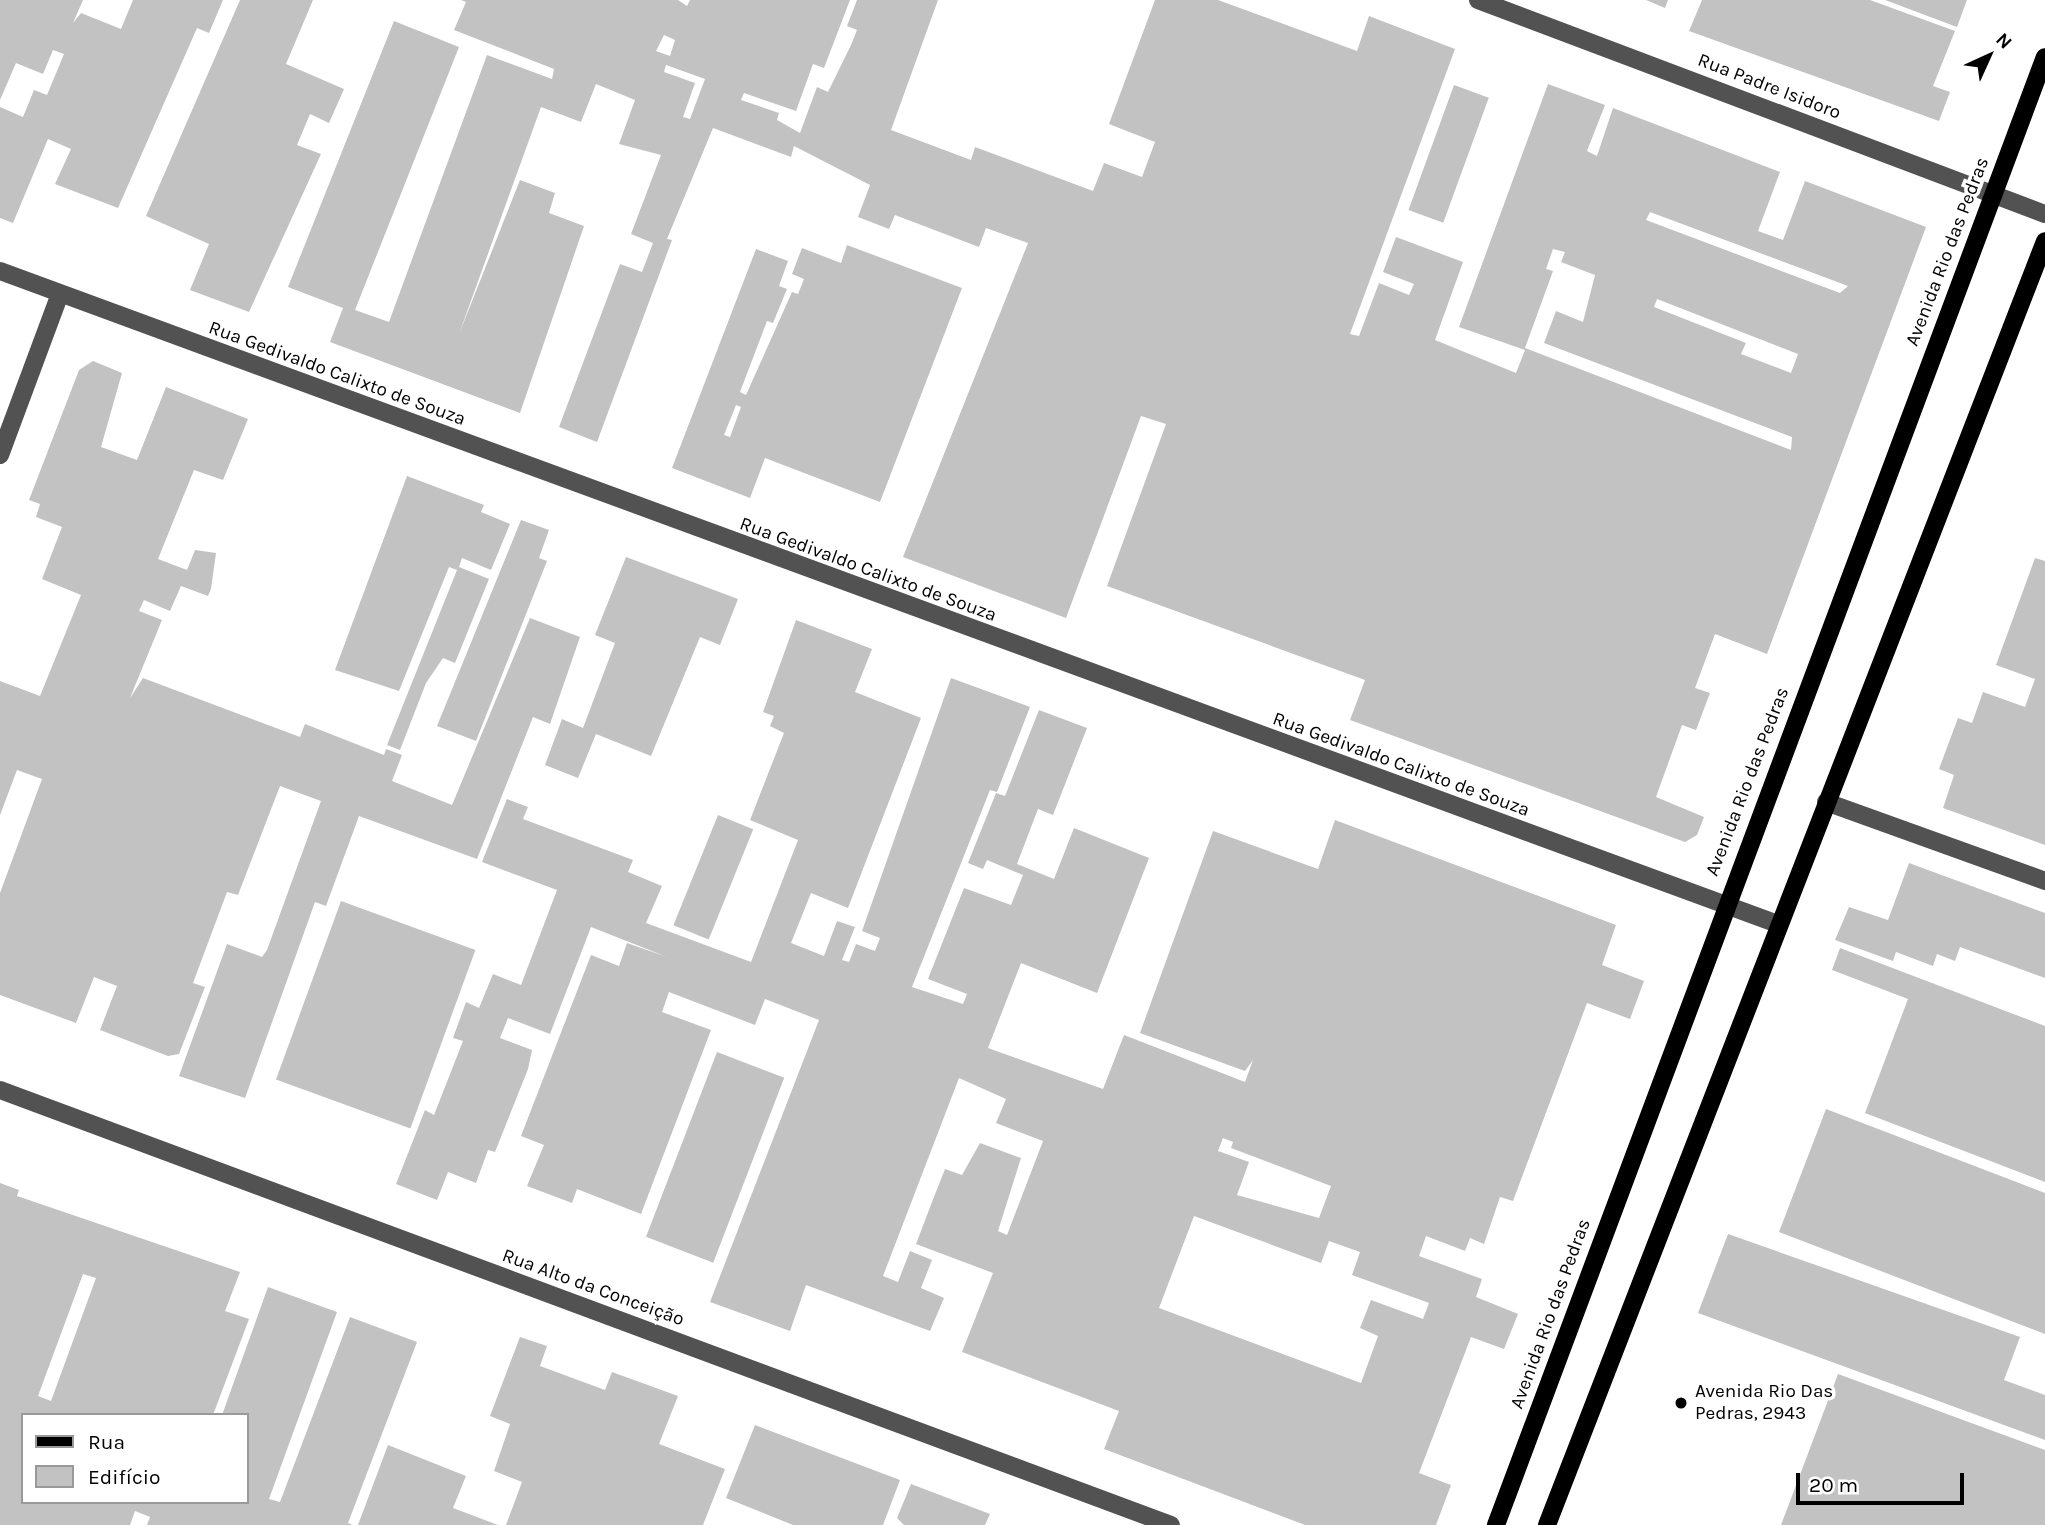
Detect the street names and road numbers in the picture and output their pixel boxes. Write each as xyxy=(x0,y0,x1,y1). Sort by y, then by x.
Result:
street label: Rua Padre Isidoro xyxy=(1694,49,1844,125)
street label: Avenida Rio das Pedras xyxy=(1901,154,1995,350)
street label: Rua Gedivaldo Calixto de Souza xyxy=(205,317,469,431)
street label: Rua Gedivaldo Calixto de Souza xyxy=(736,513,1000,627)
street label: Avenida Rio das Pedras xyxy=(1701,684,1795,880)
street label: Rua Gedivaldo Calixto de Souza xyxy=(1269,708,1533,822)
street label: Avenida Rio das Pedras xyxy=(1506,1216,1596,1412)
street label: Rua Alto da Conceição xyxy=(499,1244,687,1332)

